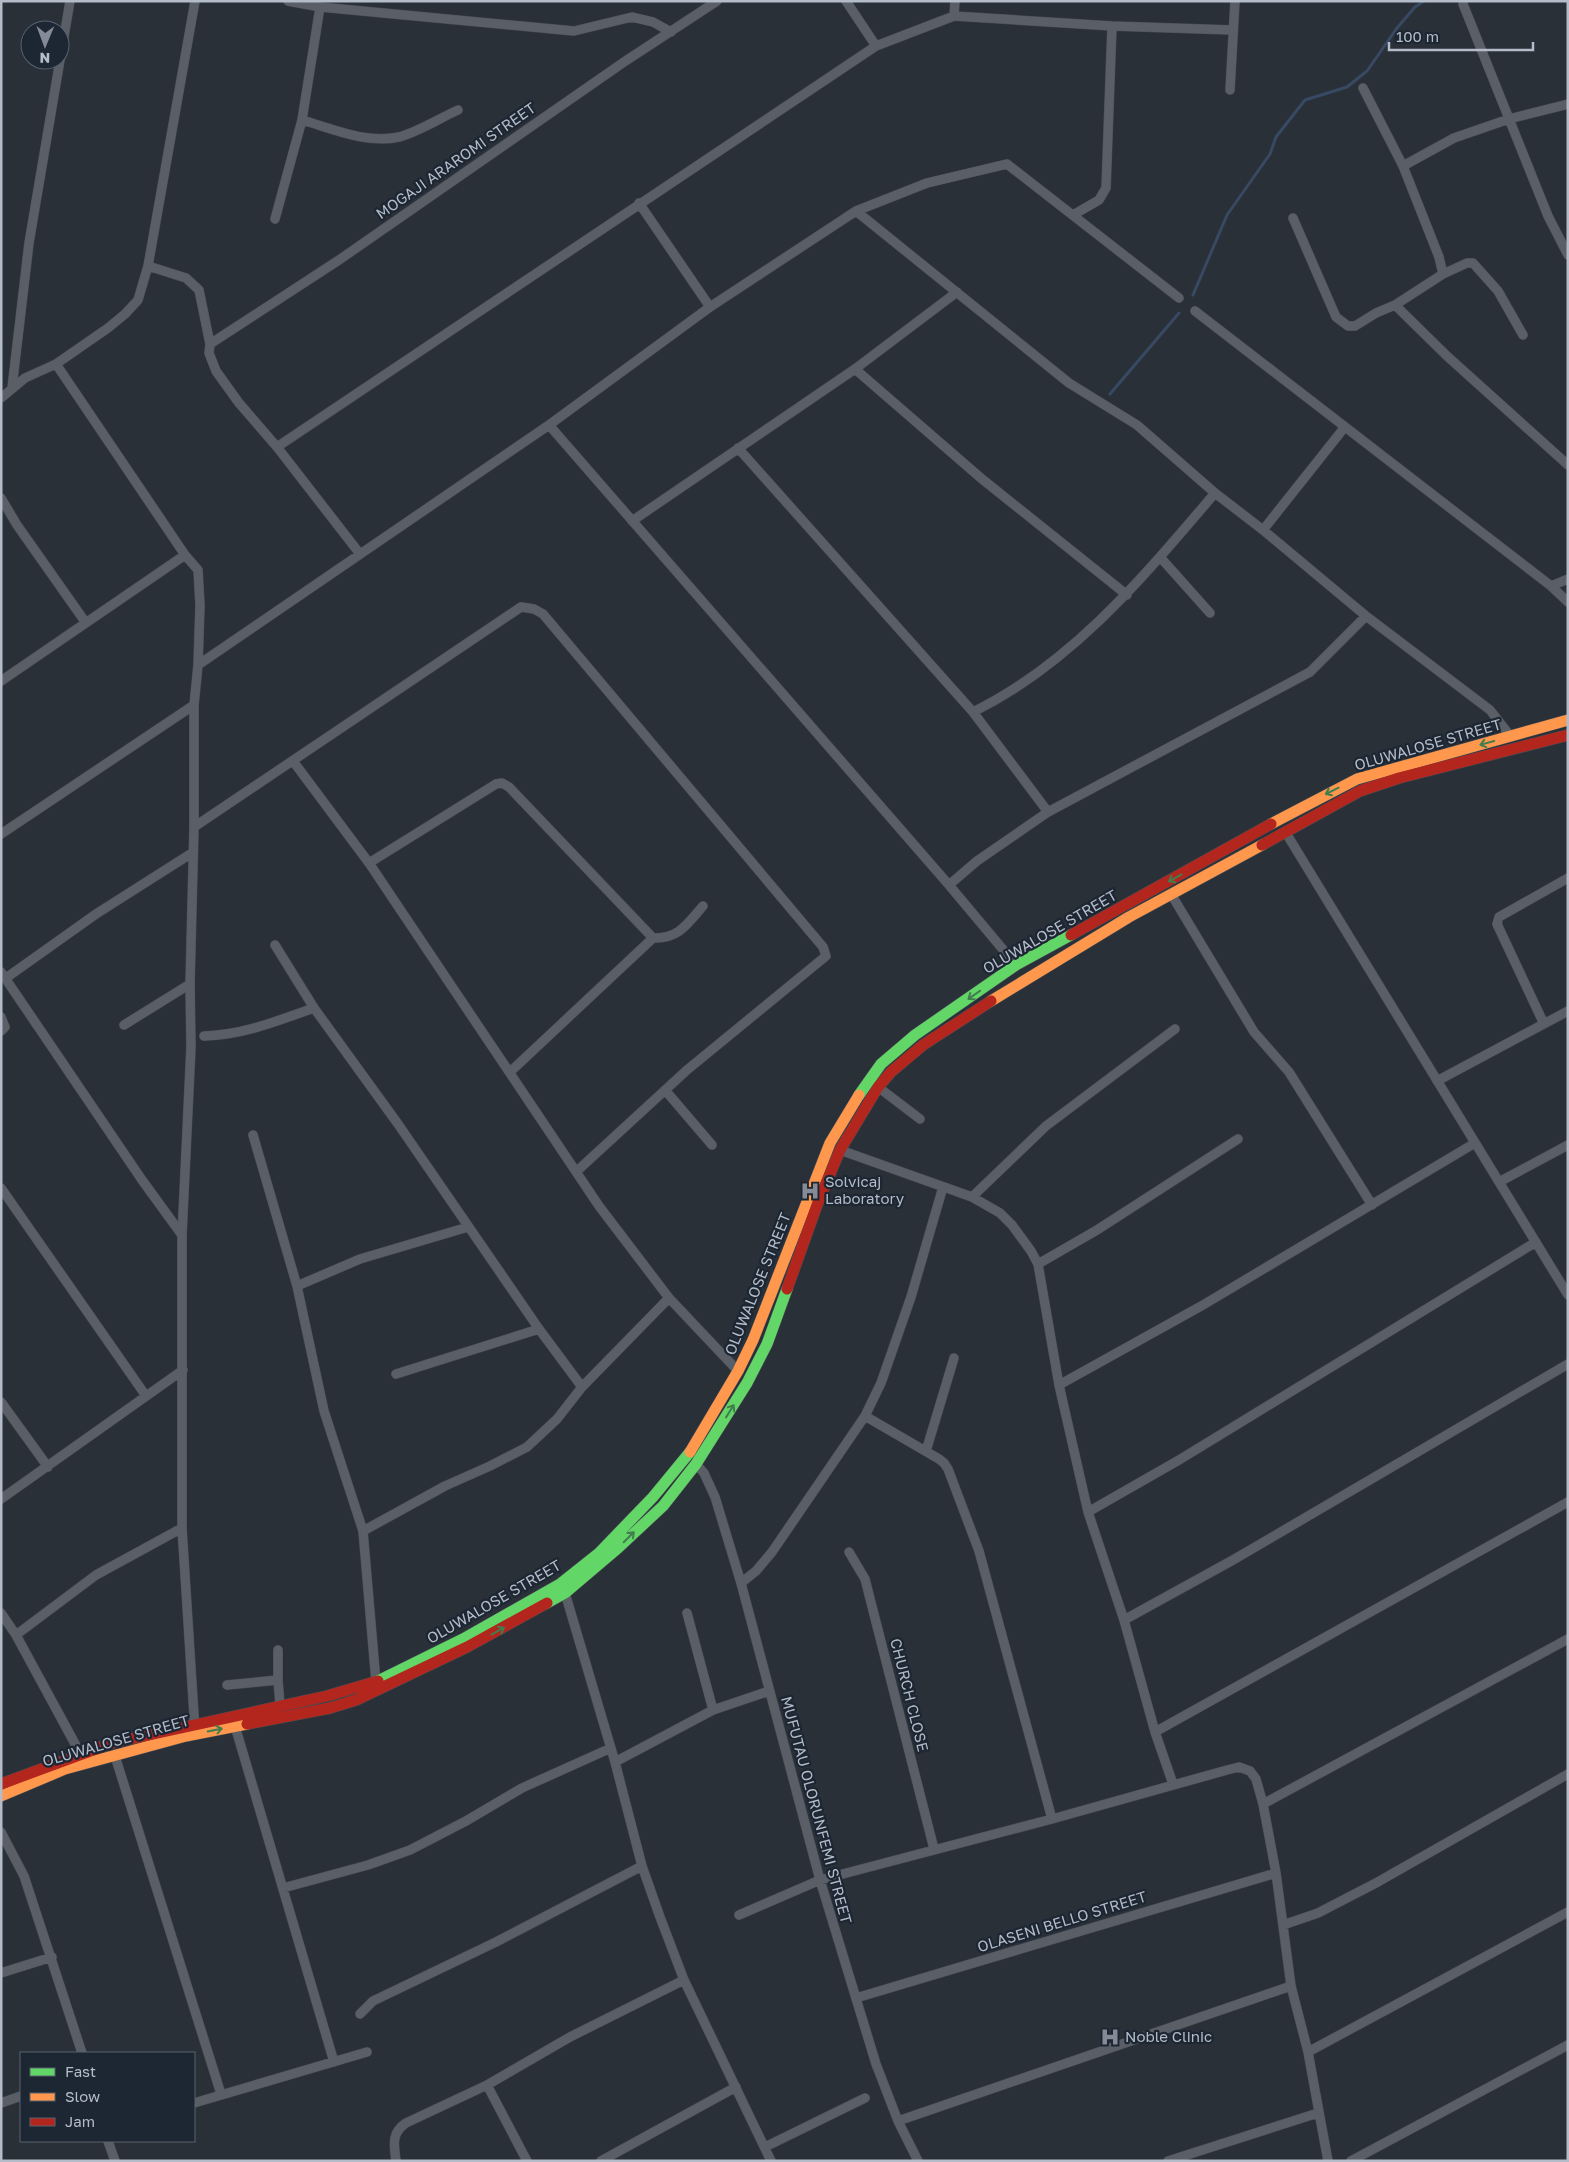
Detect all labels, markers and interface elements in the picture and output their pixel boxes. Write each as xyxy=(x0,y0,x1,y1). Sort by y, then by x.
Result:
north arrow xyxy=(20,20,70,70)
scale bar xyxy=(1389,20,1533,52)
text: 100 m xyxy=(1396,27,1439,45)
text: N xyxy=(39,50,50,67)
street label: MOGAJI ARAROMI STREET xyxy=(372,98,539,222)
street label: OLUWALOSE STREET xyxy=(1352,714,1503,774)
one-way arrow xyxy=(1480,739,1496,748)
one-way arrow xyxy=(1325,787,1340,796)
one-way arrow xyxy=(1167,873,1182,883)
street label: OLUWALOSE STREET xyxy=(979,885,1120,977)
one-way arrow xyxy=(967,990,981,1000)
place label: Solvicaj Laboratory xyxy=(825,1172,905,1207)
hospital icon: Solvicaj Laboratory xyxy=(799,1180,821,1202)
street label: OLUWALOSE STREET xyxy=(720,1210,794,1357)
one-way arrow xyxy=(725,1404,735,1418)
one-way arrow xyxy=(623,1531,636,1543)
street label: OLUWALOSE STREET xyxy=(423,1555,564,1647)
one-way arrow xyxy=(490,1625,504,1635)
street label: CHURCH CLOSE xyxy=(887,1636,933,1753)
street label: MUFUTAU OLORUNFEMI STREET xyxy=(778,1694,856,1925)
street label: OLUWALOSE STREET xyxy=(40,1710,191,1770)
one-way arrow xyxy=(206,1725,222,1734)
street label: OLASENI BELLO STREET xyxy=(975,1887,1148,1955)
hospital icon: Noble Clinic xyxy=(1099,2026,1121,2048)
place label: Noble Clinic xyxy=(1125,2027,1212,2045)
legend xyxy=(20,2052,195,2142)
text: Fast xyxy=(65,2062,96,2080)
text: Slow xyxy=(65,2087,100,2105)
text: Jam xyxy=(65,2112,95,2130)

